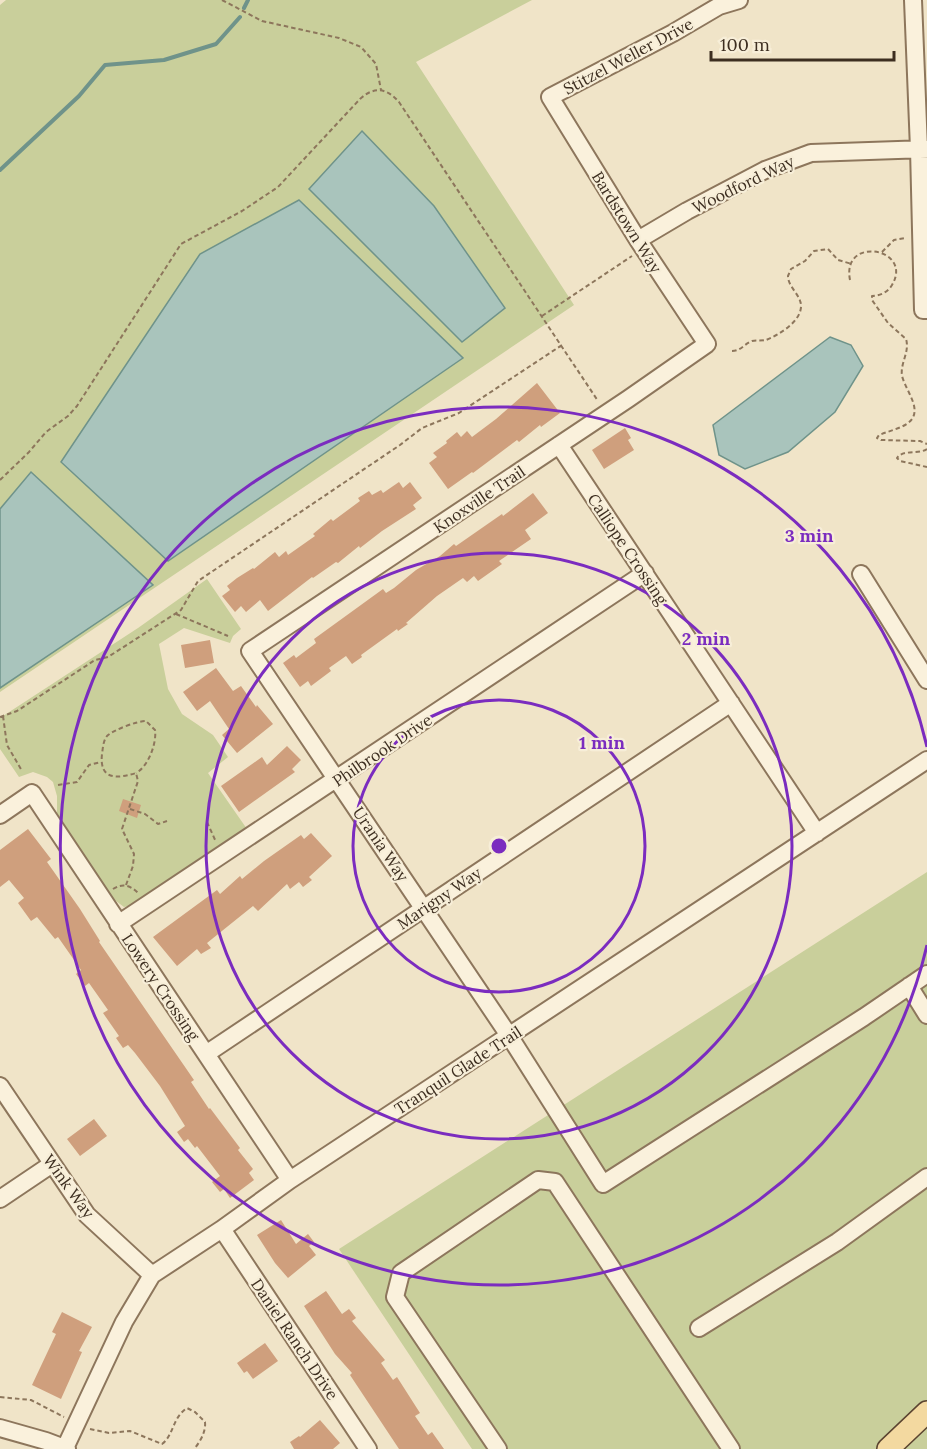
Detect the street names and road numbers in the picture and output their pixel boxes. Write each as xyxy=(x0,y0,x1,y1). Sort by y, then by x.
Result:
street label: Stitzel Weller Drive xyxy=(560,13,697,99)
street label: Woodford Way xyxy=(689,151,798,217)
street label: Bardstown Way xyxy=(588,168,666,277)
street label: Knoxville Trail xyxy=(429,461,529,537)
street label: Calliope Crossing xyxy=(583,490,673,609)
street label: Philbrook Drive xyxy=(328,709,436,791)
street label: Urania Way xyxy=(349,803,414,886)
street label: Marigny Way xyxy=(393,862,485,933)
street label: Lowery Crossing xyxy=(118,930,205,1045)
street label: Tranquil Glade Trail xyxy=(391,1021,525,1119)
street label: Wink Way xyxy=(39,1150,99,1222)
street label: Daniel Ranch Drive xyxy=(247,1275,343,1404)

